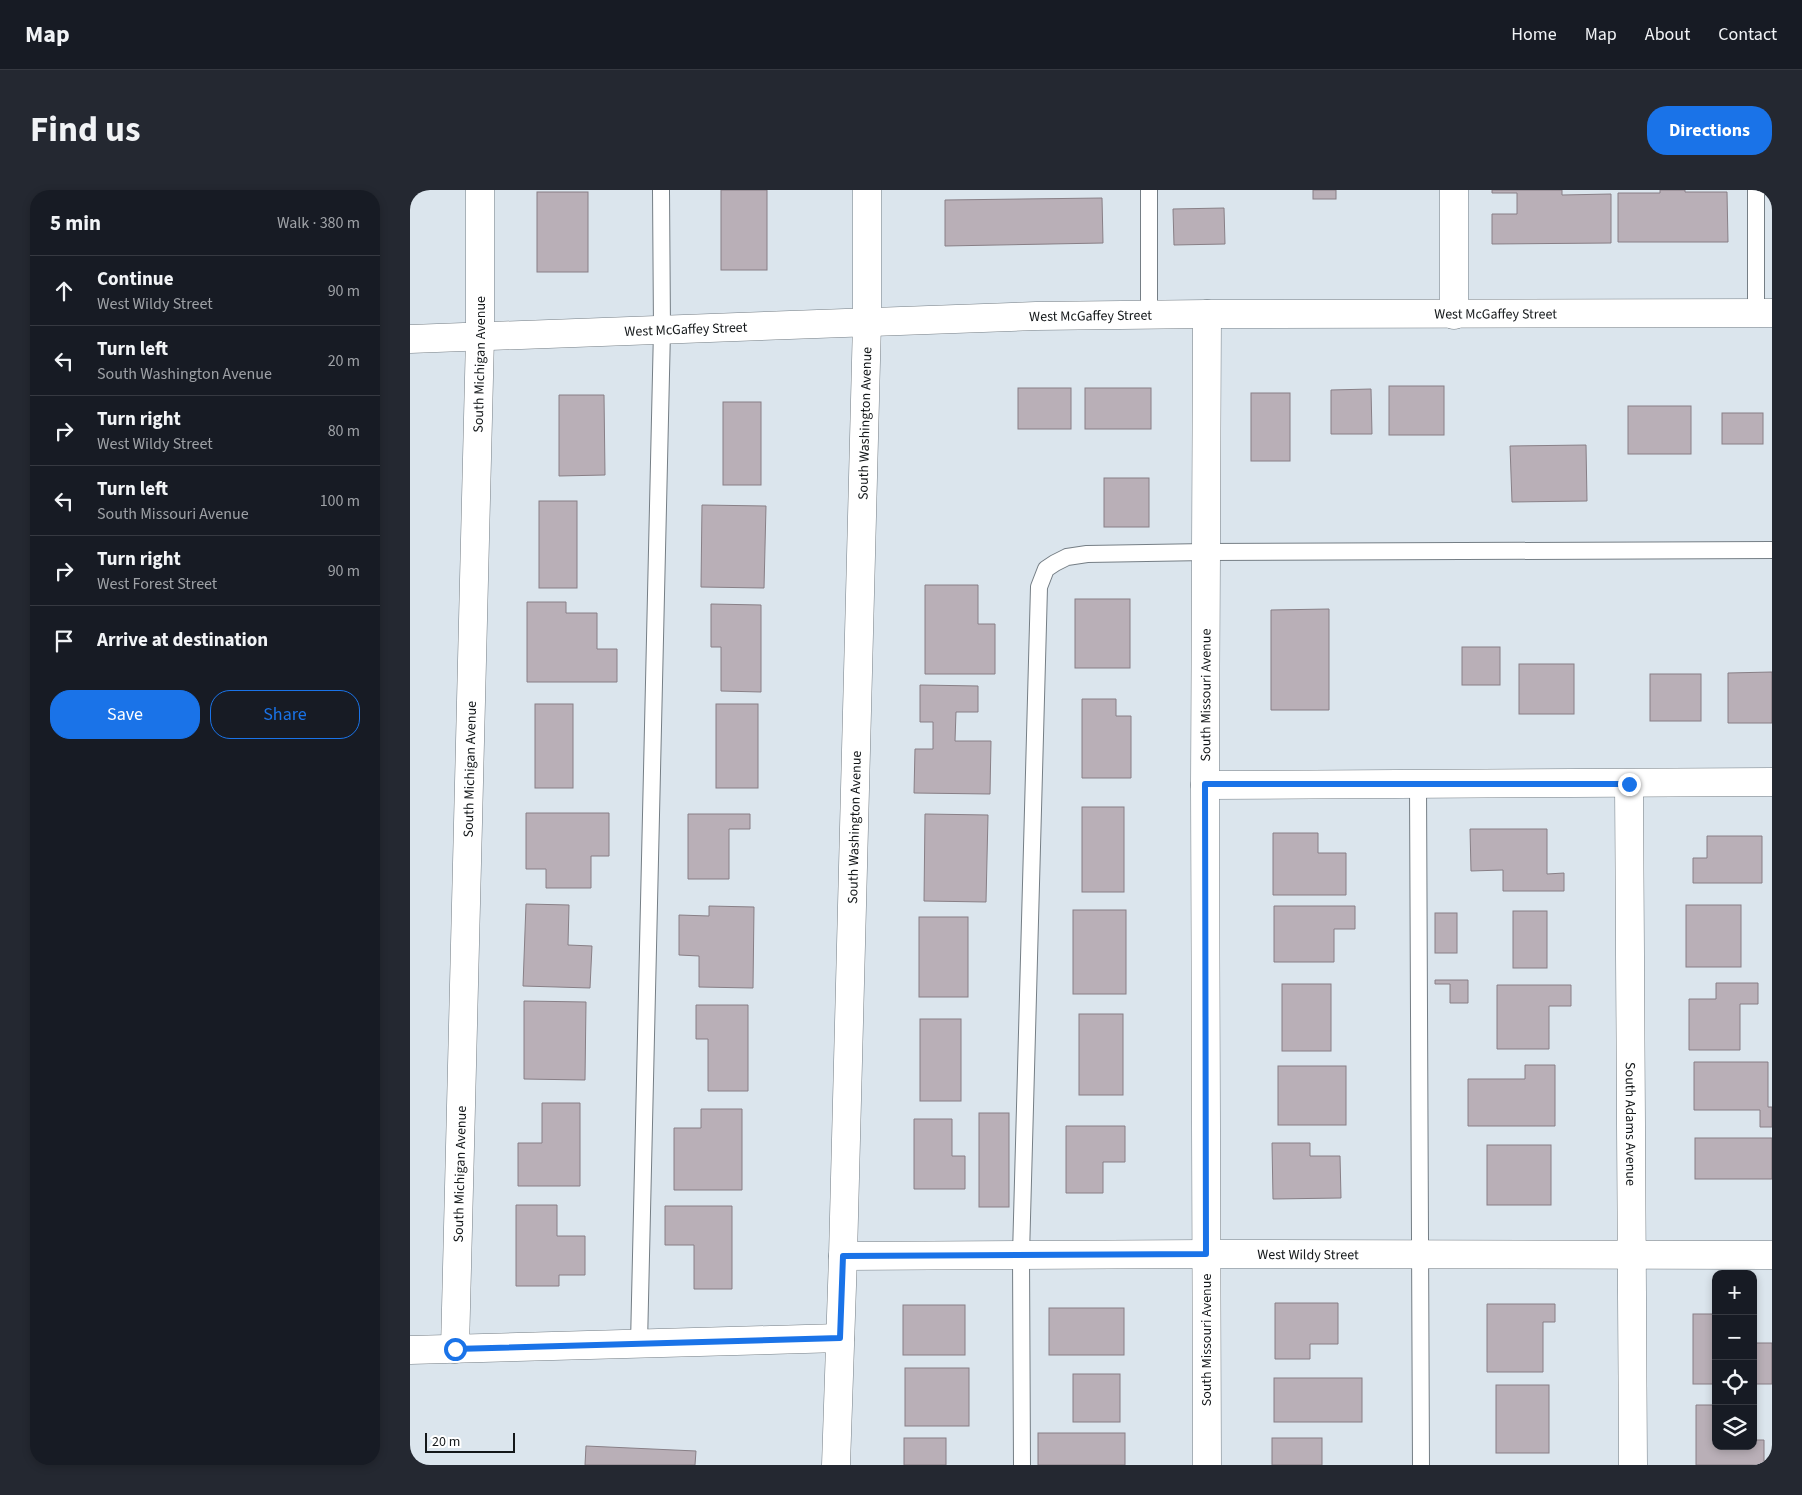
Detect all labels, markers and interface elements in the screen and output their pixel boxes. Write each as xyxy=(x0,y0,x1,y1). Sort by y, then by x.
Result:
text: Map xyxy=(25,17,70,52)
text: Home xyxy=(1511,22,1557,47)
text: Map xyxy=(1585,22,1617,47)
text: About xyxy=(1645,22,1690,47)
text: Contact xyxy=(1718,22,1777,47)
text: Find us xyxy=(30,105,140,155)
button: Directions xyxy=(1647,106,1772,155)
text: 5 min xyxy=(50,208,101,238)
text: Walk · 380 m xyxy=(277,212,360,234)
text: Continue xyxy=(97,266,174,293)
icon: ahead xyxy=(50,277,78,305)
text: 90 m xyxy=(328,280,360,302)
text: West Wildy Street xyxy=(97,293,213,315)
street label: South Michigan Avenue xyxy=(469,296,491,433)
street label: West McGaffey Street xyxy=(1434,304,1557,325)
street label: West McGaffey Street xyxy=(1029,306,1152,327)
street label: West McGaffey Street xyxy=(624,318,748,342)
text: Turn left xyxy=(97,336,168,363)
icon: left xyxy=(50,347,78,375)
street label: South Washington Avenue xyxy=(853,347,877,500)
text: 20 m xyxy=(328,350,360,372)
text: South Washington Avenue xyxy=(97,363,272,385)
text: Turn right xyxy=(97,406,181,433)
icon: right xyxy=(50,417,78,445)
text: 80 m xyxy=(328,420,360,442)
text: West Wildy Street xyxy=(97,433,213,455)
text: Turn left xyxy=(97,476,168,503)
icon: left xyxy=(50,487,78,515)
text: 100 m xyxy=(320,490,360,512)
text: South Missouri Avenue xyxy=(97,503,249,525)
text: Turn right xyxy=(97,546,181,573)
icon: right xyxy=(50,557,78,585)
text: 90 m xyxy=(328,560,360,582)
text: West Forest Street xyxy=(97,573,217,595)
icon: arrive xyxy=(50,627,78,655)
text: Arrive at destination xyxy=(97,627,268,654)
street label: South Missouri Avenue xyxy=(1196,629,1217,761)
button: Save xyxy=(50,690,200,739)
button: Share xyxy=(210,690,360,739)
street label: South Michigan Avenue xyxy=(459,701,482,838)
street label: South Washington Avenue xyxy=(843,750,867,904)
route end xyxy=(1618,773,1641,796)
street label: South Adams Avenue xyxy=(1620,1062,1640,1186)
street label: South Michigan Avenue xyxy=(449,1106,472,1243)
street label: West Wildy Street xyxy=(1257,1245,1359,1265)
map controls xyxy=(1712,1270,1757,1450)
button: + xyxy=(1712,1270,1757,1315)
street label: South Missouri Avenue xyxy=(1197,1274,1217,1406)
button: − xyxy=(1712,1315,1757,1360)
route start xyxy=(444,1338,467,1361)
button: locate xyxy=(1712,1360,1757,1405)
button: layers xyxy=(1712,1405,1757,1450)
scale bar xyxy=(425,1430,515,1453)
text: 20 m xyxy=(432,1432,460,1452)

